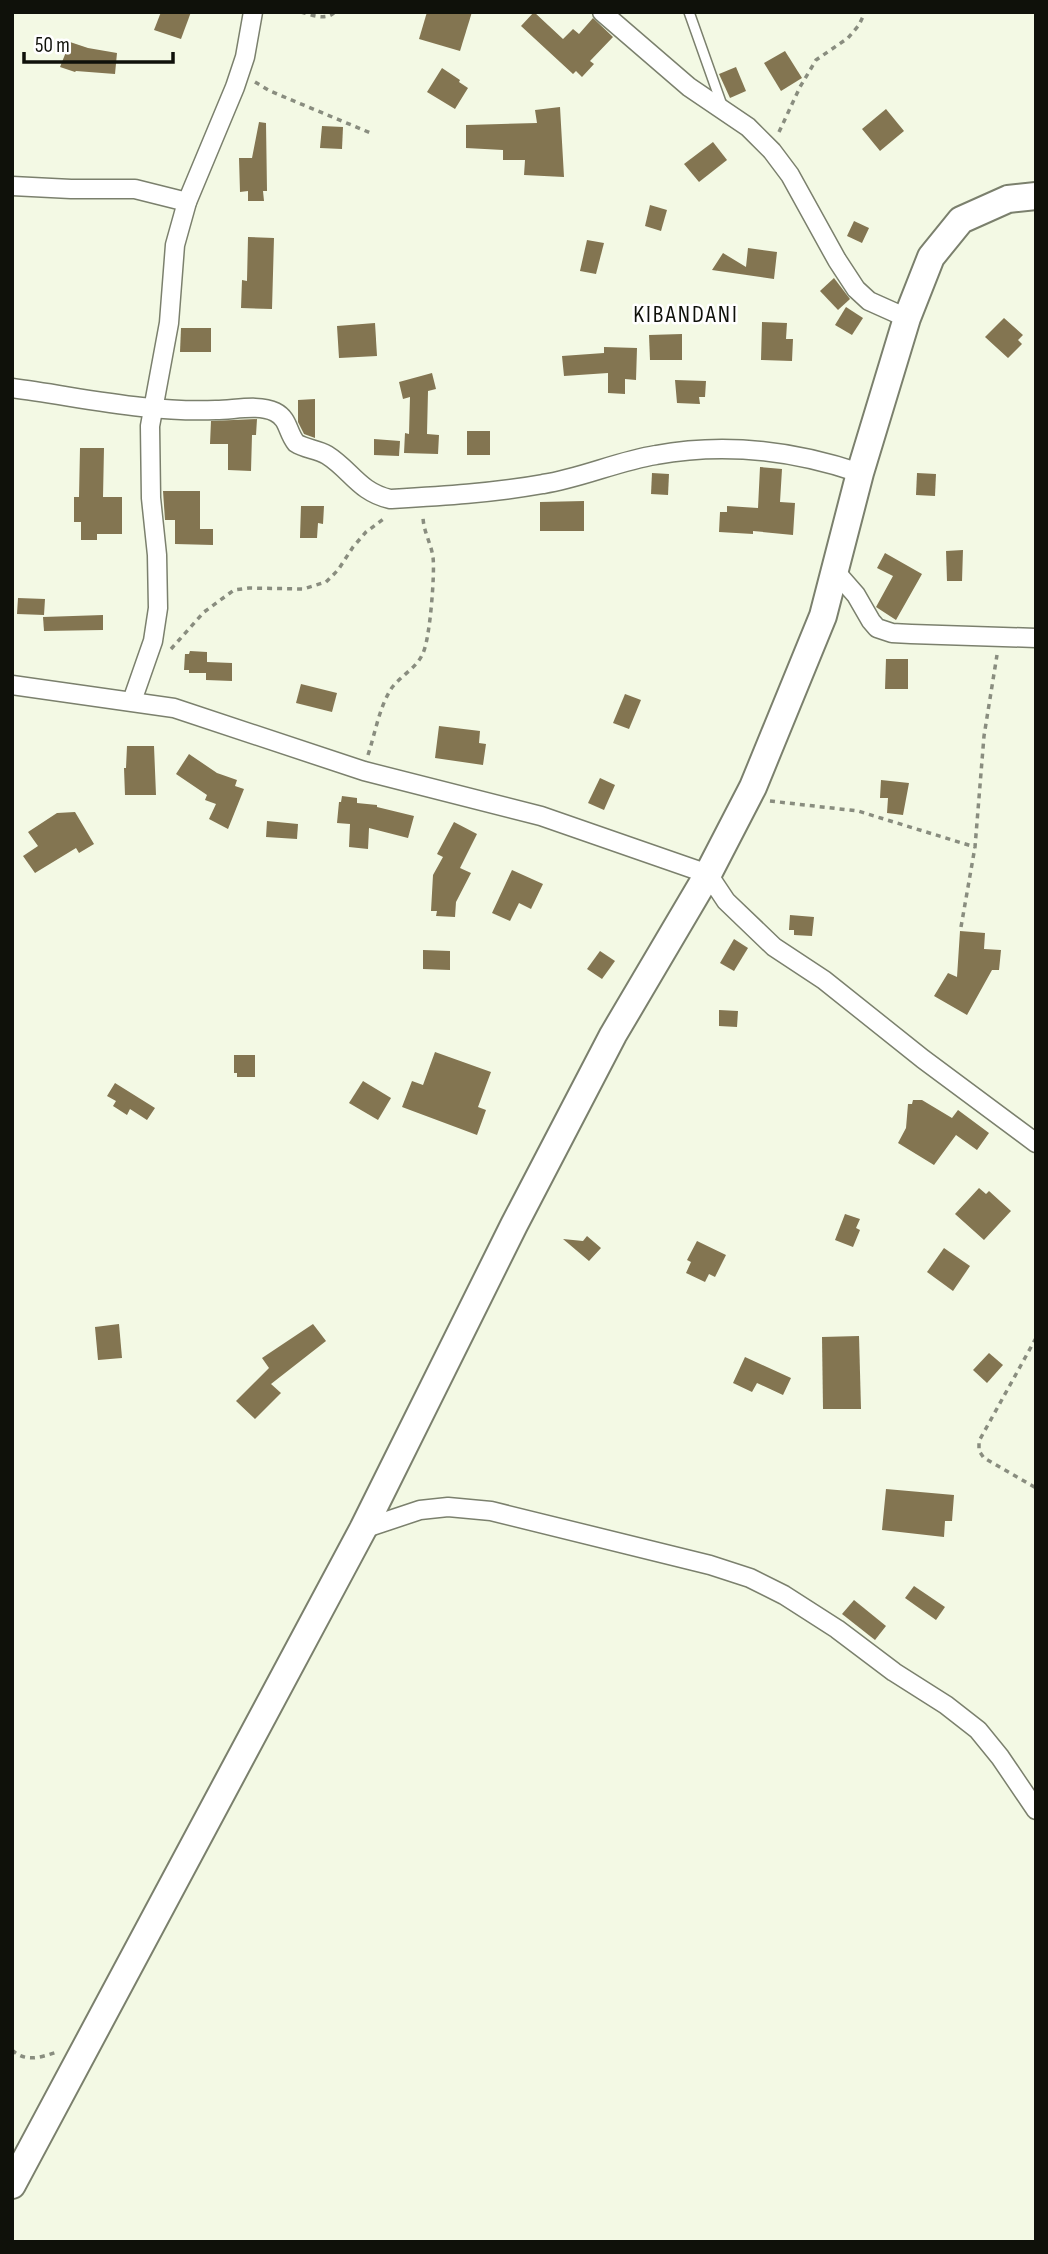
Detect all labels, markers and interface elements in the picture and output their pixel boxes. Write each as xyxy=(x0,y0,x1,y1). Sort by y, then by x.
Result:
scale bar xyxy=(24,21,173,65)
text: 50 m xyxy=(35,33,70,58)
district label: KIBANDANI xyxy=(633,300,739,329)

